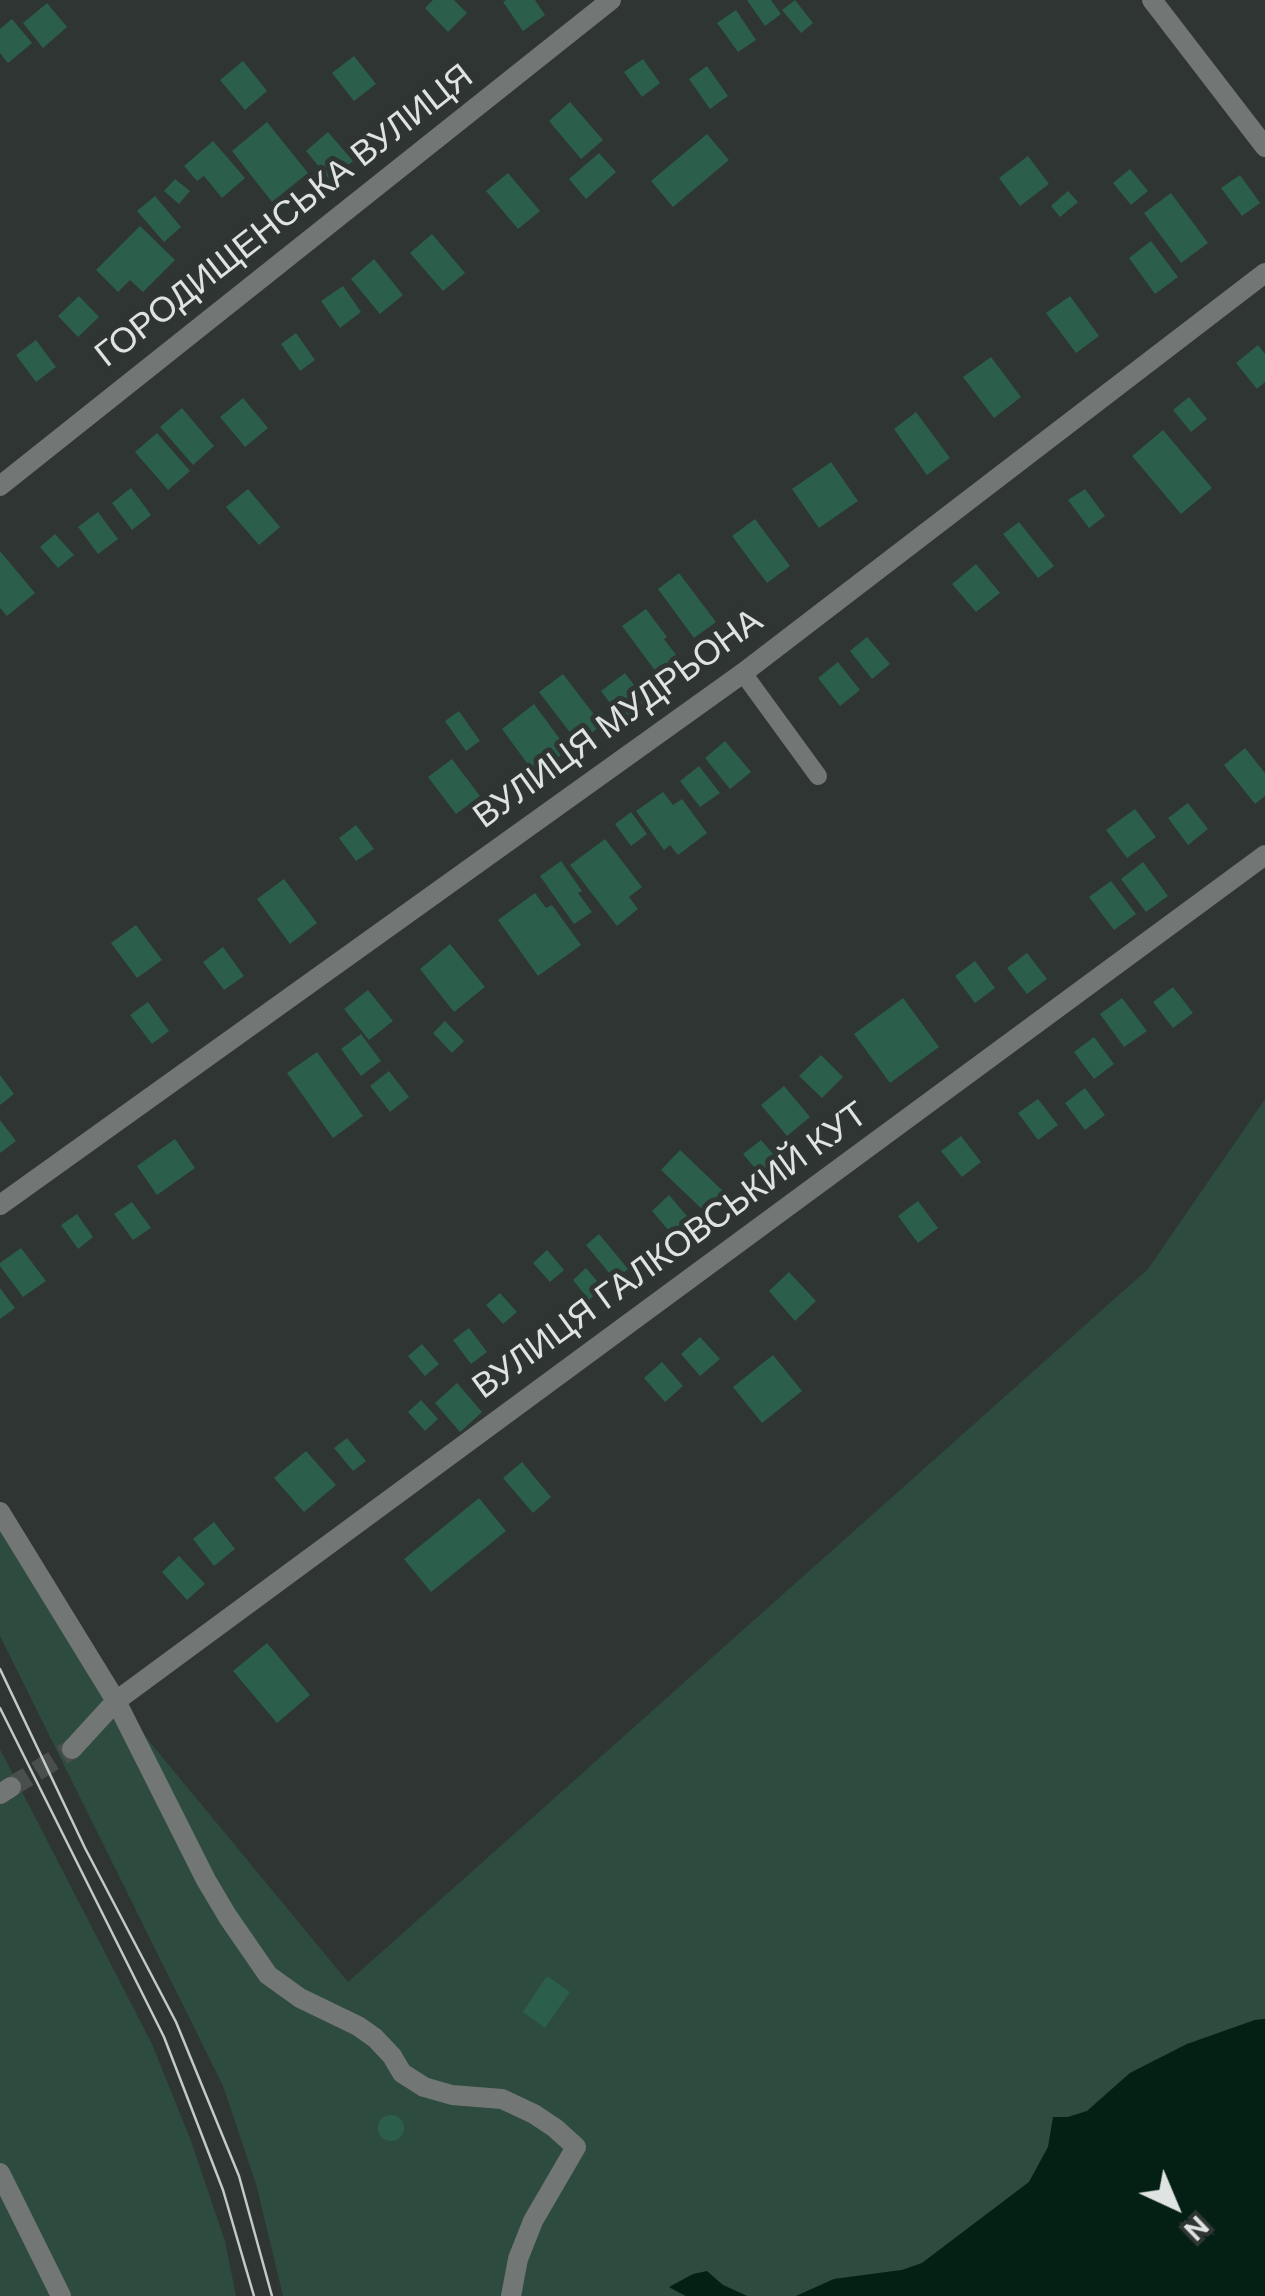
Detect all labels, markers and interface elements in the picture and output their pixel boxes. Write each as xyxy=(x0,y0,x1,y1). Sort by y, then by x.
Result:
street label: ГОРОДИЩЕНСЬКА ВУЛИЦЯ xyxy=(88,57,482,377)
street label: ВУЛИЦЯ МУДРЬОНА xyxy=(466,601,772,839)
street label: ВУЛИЦЯ ГАЛКОВСЬКИЙ КУТ xyxy=(465,1095,877,1409)
north arrow xyxy=(1125,2156,1225,2256)
text: N xyxy=(1176,2208,1216,2248)

